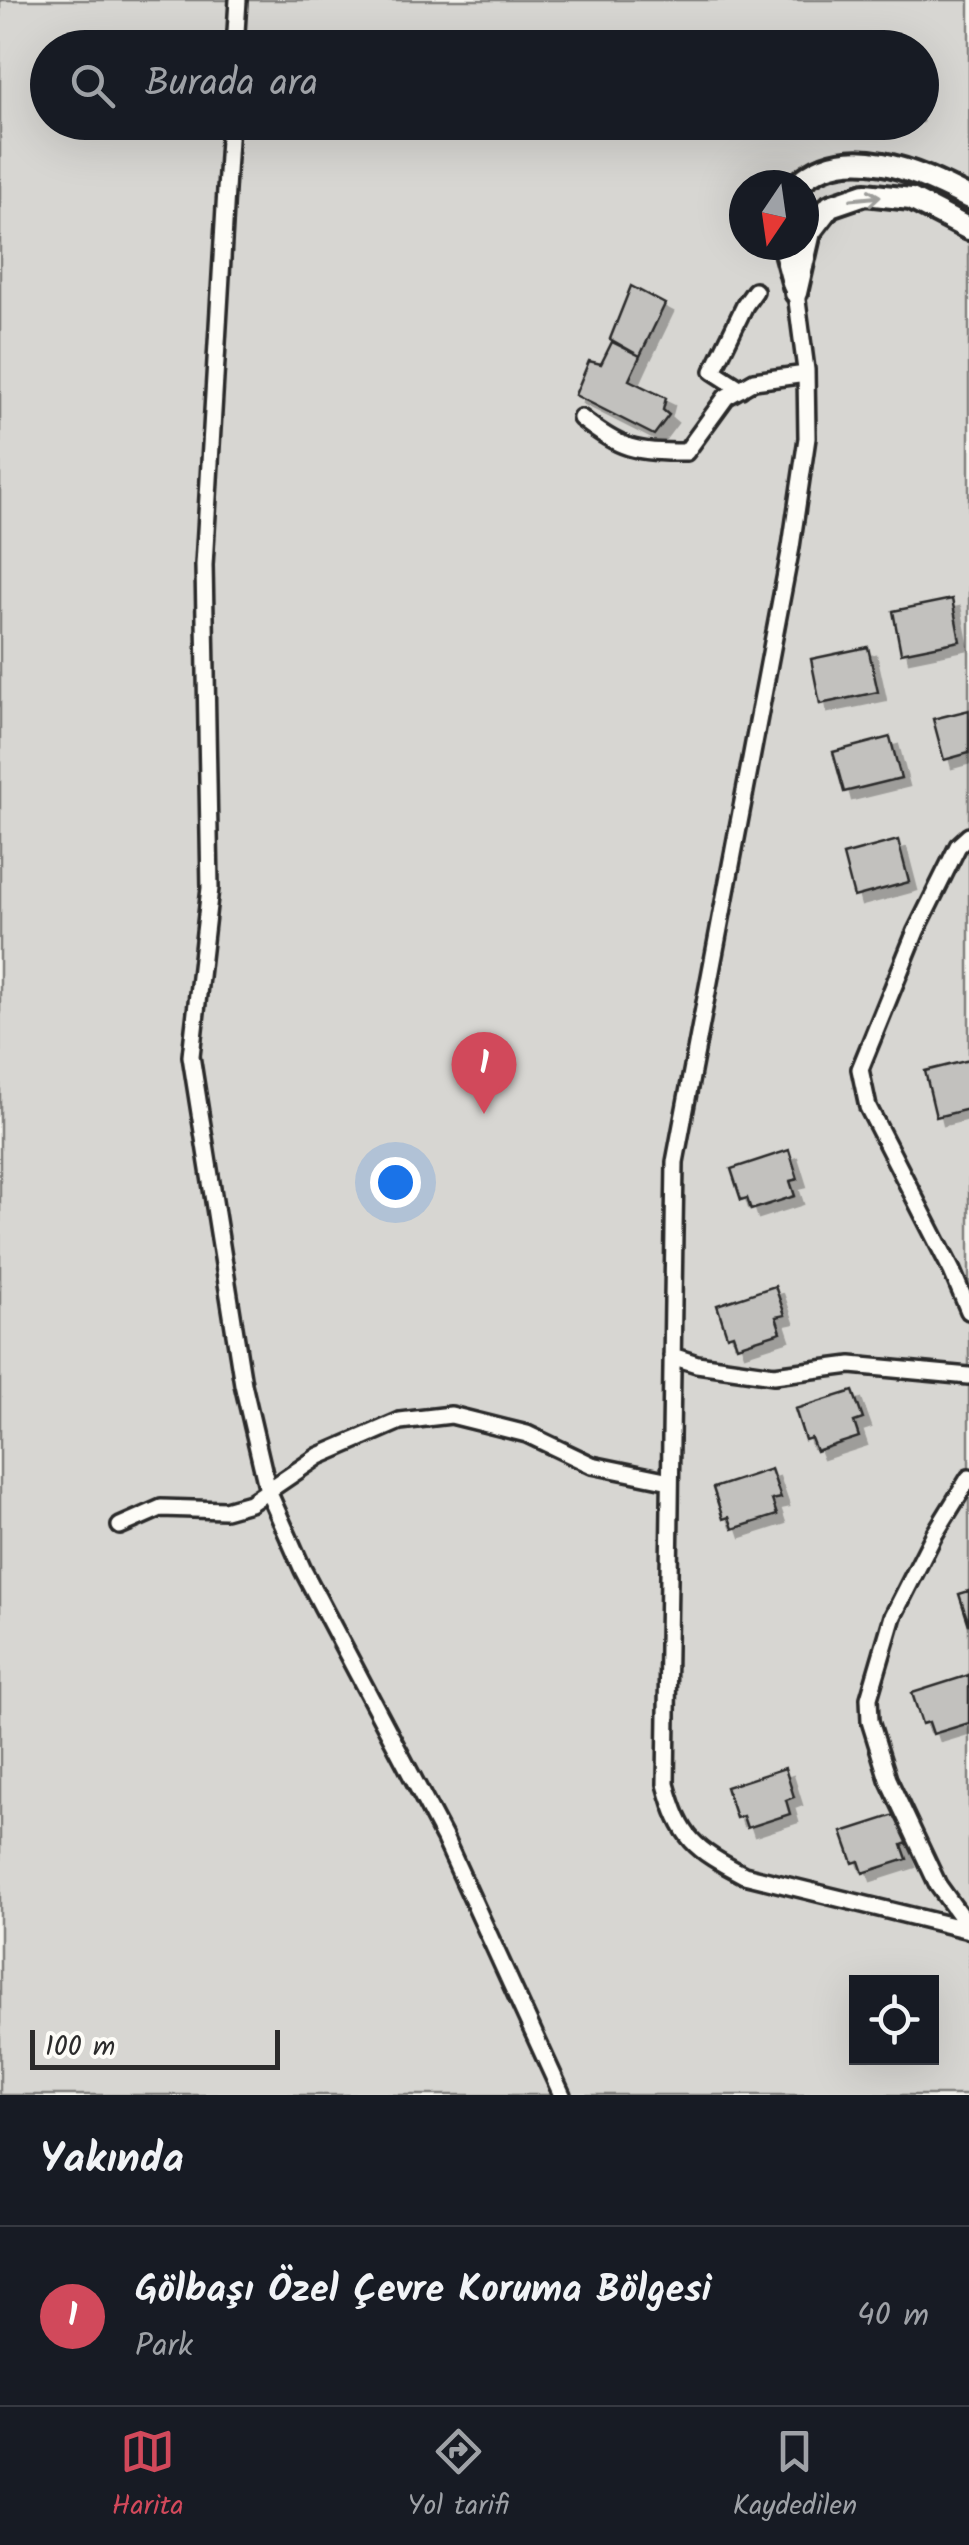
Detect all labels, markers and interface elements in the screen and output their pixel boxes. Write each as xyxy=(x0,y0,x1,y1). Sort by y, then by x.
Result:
search box xyxy=(30,30,939,140)
text: Burada ara xyxy=(145,55,318,115)
icon: search xyxy=(65,58,120,113)
north arrow xyxy=(729,170,819,260)
one-way arrow xyxy=(849,188,882,207)
pin: 1 xyxy=(452,1032,516,1114)
your location xyxy=(370,1157,421,1208)
map controls xyxy=(849,1975,939,2065)
button: locate xyxy=(849,1975,939,2065)
scale bar xyxy=(30,2025,280,2070)
text: 100 m xyxy=(45,2025,115,2070)
text: Yakında xyxy=(40,2127,184,2194)
text: Gölbaşı Özel Çevre Koruma Bölgesi xyxy=(135,2261,712,2321)
text: 1 xyxy=(68,2291,77,2342)
text: 40 m xyxy=(857,2291,929,2342)
text: Park xyxy=(135,2321,193,2372)
tab: Harita xyxy=(112,2424,184,2529)
tab: Yol tarifi xyxy=(407,2424,509,2529)
tab: Kaydedilen xyxy=(733,2424,857,2529)

